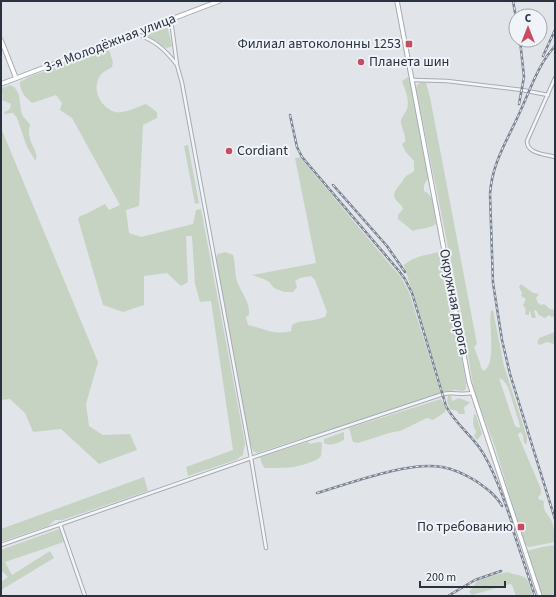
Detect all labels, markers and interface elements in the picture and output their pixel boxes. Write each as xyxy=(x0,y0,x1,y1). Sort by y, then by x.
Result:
north arrow xyxy=(508,8,548,48)
street label: 3-я Молодёжная улица xyxy=(41,9,179,77)
text: С xyxy=(525,11,532,26)
place label: Филиал автоколонны 1253 xyxy=(237,34,401,54)
marker: Филиал автоколонны 1253 xyxy=(404,39,414,49)
place label: Планета шин xyxy=(369,52,449,72)
marker: Планета шин xyxy=(356,57,366,67)
place label: Cordiant xyxy=(237,141,288,161)
marker: Cordiant xyxy=(224,146,234,156)
street label: Окружная дорога xyxy=(434,247,474,357)
place label: По требованию xyxy=(417,517,513,537)
marker: По требованию xyxy=(516,522,526,532)
scale bar xyxy=(420,563,505,589)
text: 200 m xyxy=(426,569,456,586)

